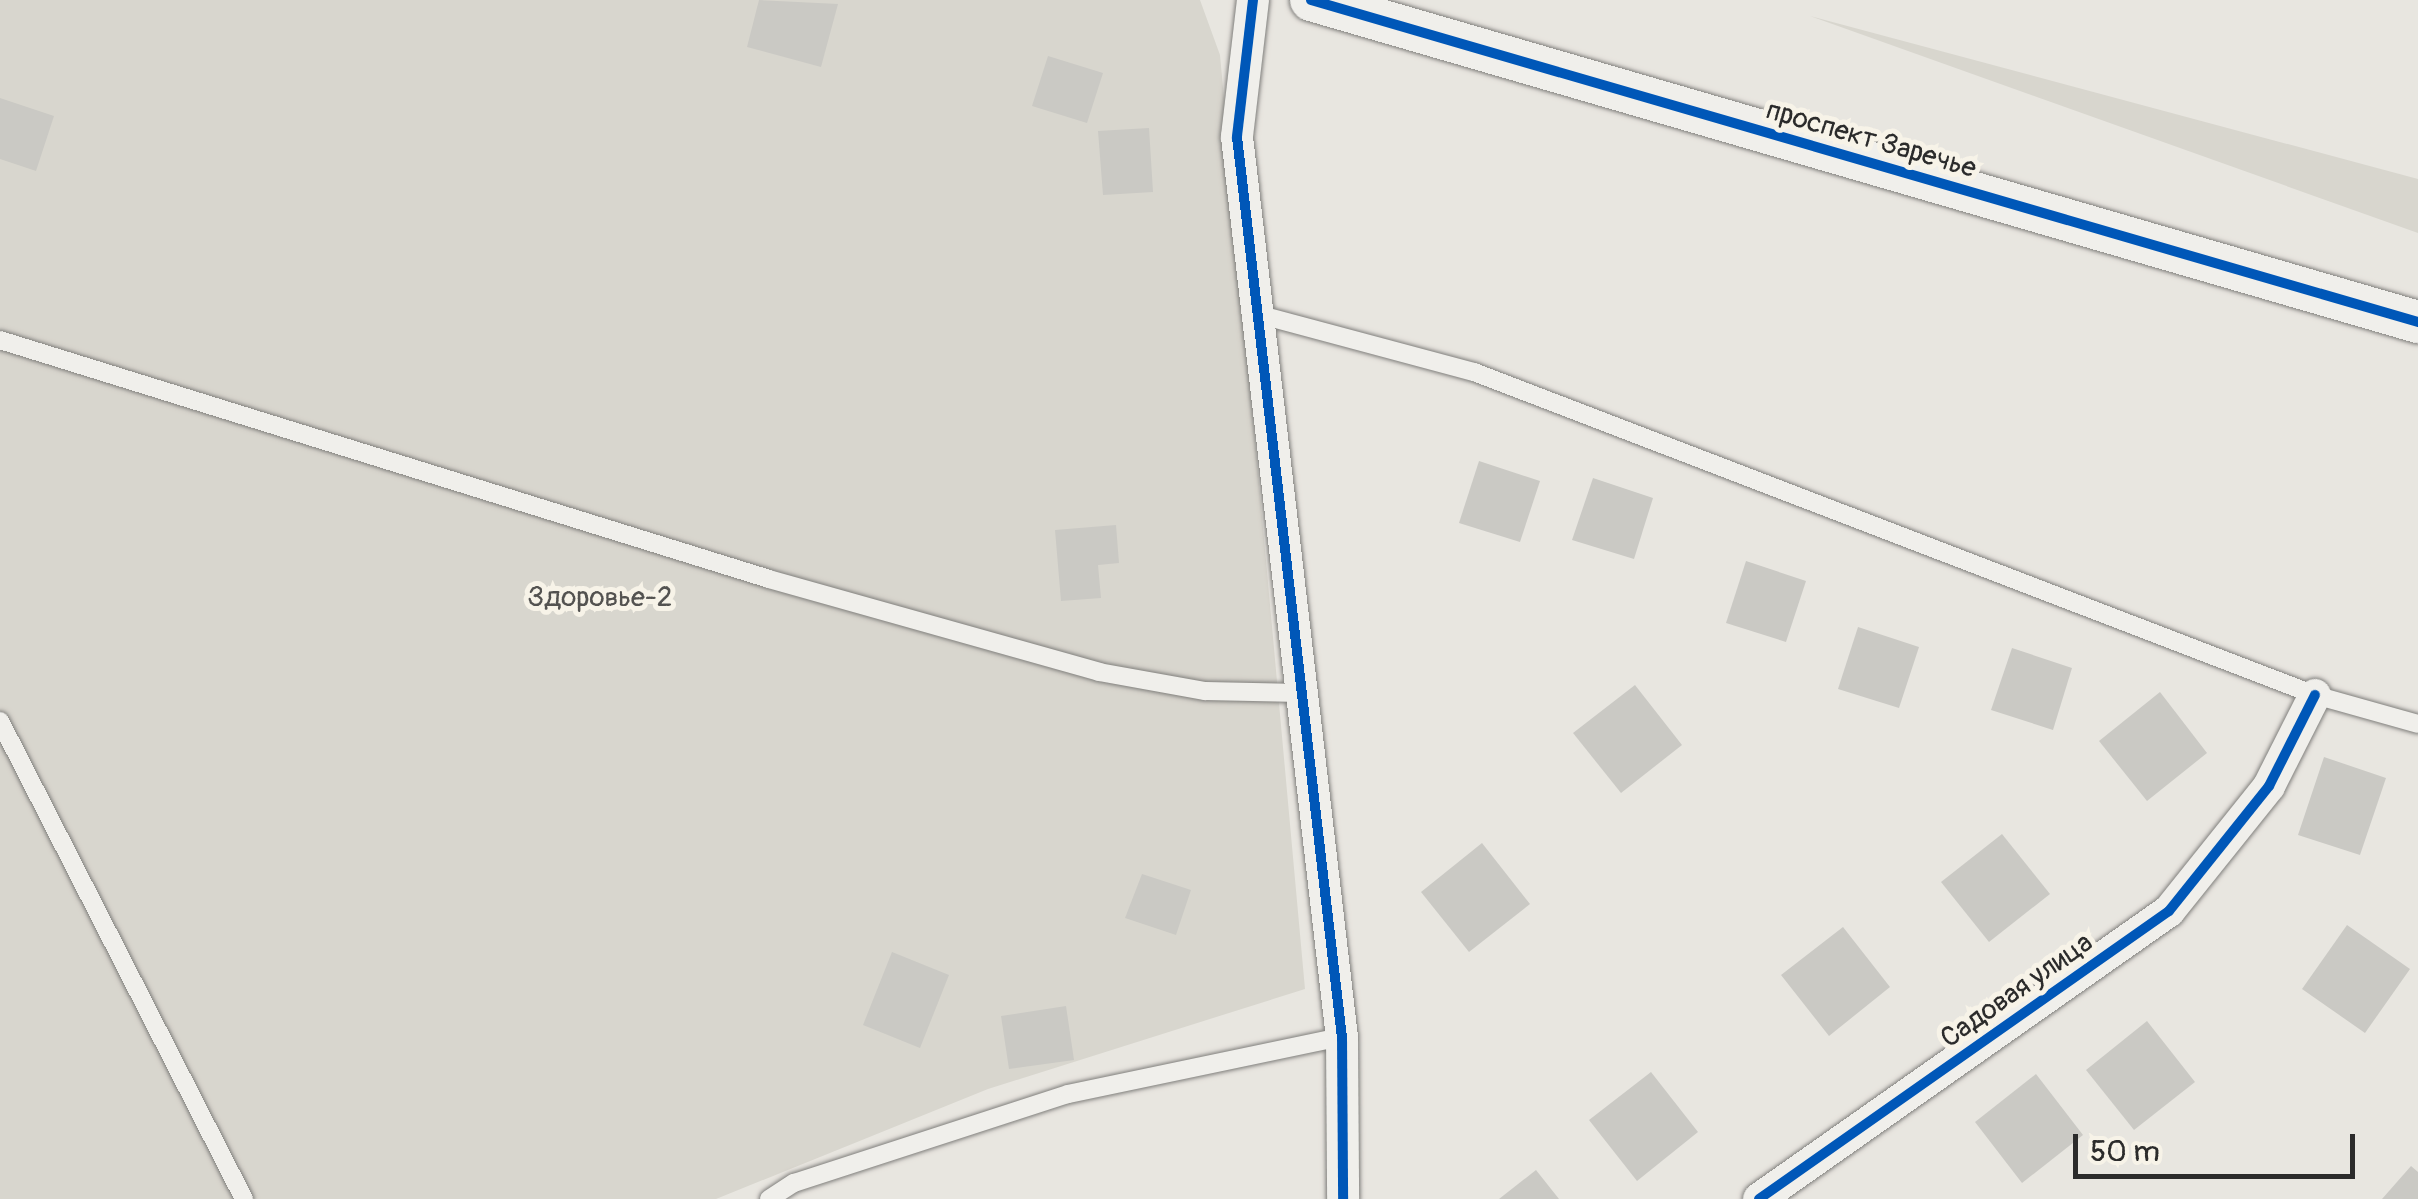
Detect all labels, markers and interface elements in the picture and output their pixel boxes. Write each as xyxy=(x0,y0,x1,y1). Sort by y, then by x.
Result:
street label: проспект Заречье xyxy=(1762,94,1980,186)
park label: Здоровье-2 xyxy=(528,581,672,615)
street label: Садовая улица xyxy=(1935,926,2099,1056)
scale bar xyxy=(2078,1114,2360,1176)
text: 50 m xyxy=(2090,1133,2160,1170)

